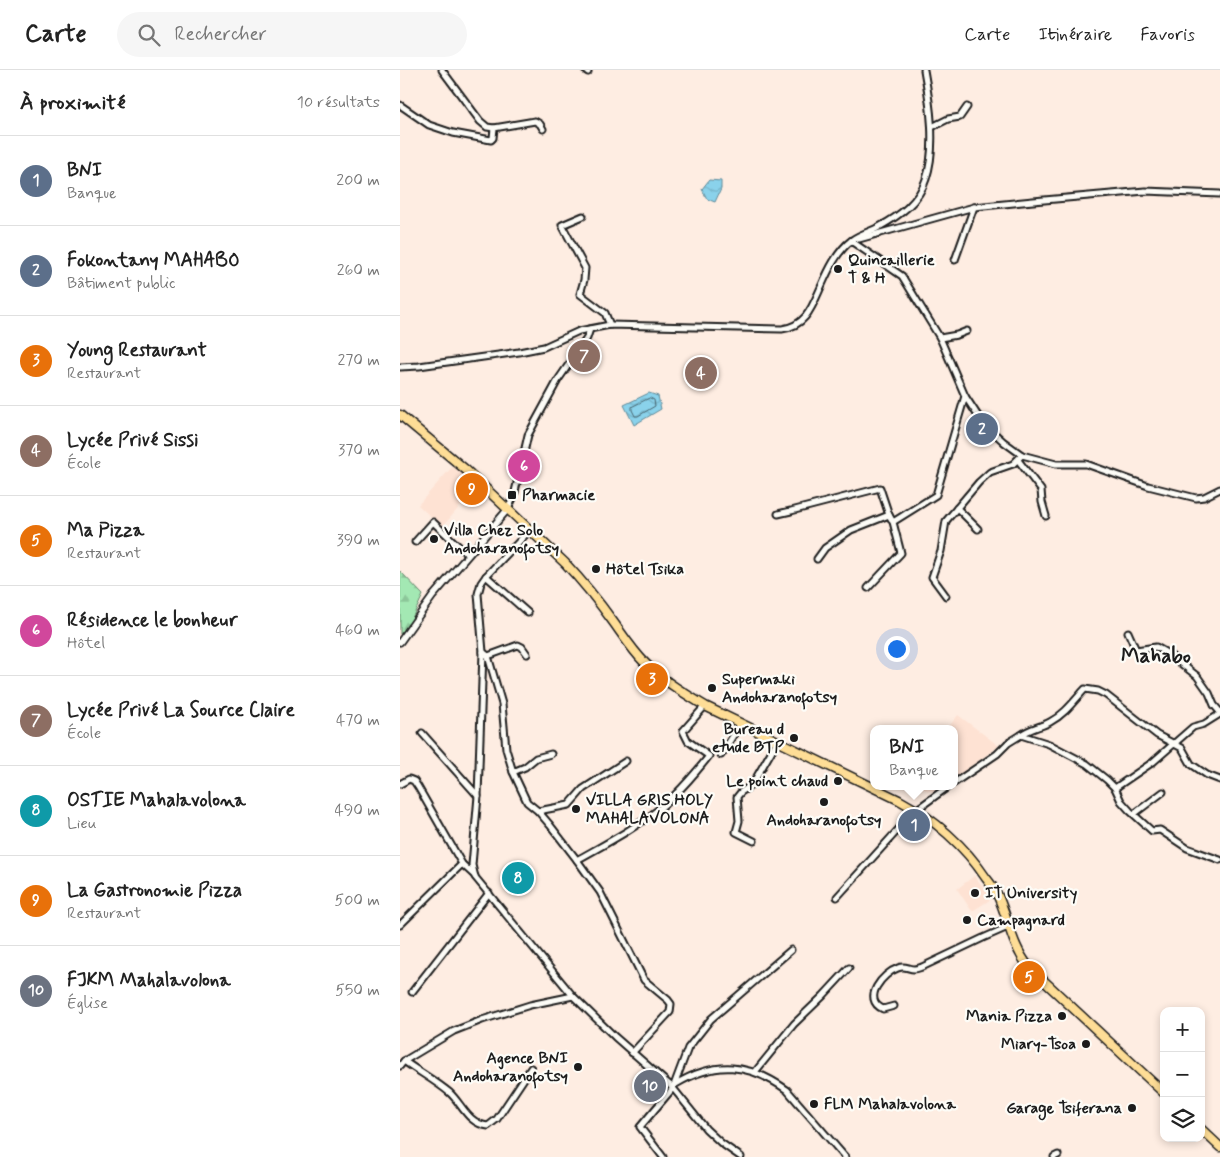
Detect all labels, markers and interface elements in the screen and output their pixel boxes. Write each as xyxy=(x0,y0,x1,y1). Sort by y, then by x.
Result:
search box xyxy=(117,12,467,57)
text: Carte xyxy=(25,19,87,50)
icon: search xyxy=(135,21,163,49)
text: Rechercher xyxy=(175,22,267,47)
text: Carte xyxy=(964,23,1010,47)
text: Itinéraire xyxy=(1038,23,1112,47)
text: Favoris xyxy=(1140,23,1195,47)
text: À proximité xyxy=(20,89,126,117)
text: 10 résultats xyxy=(297,92,380,113)
text: BNI xyxy=(67,158,102,183)
text: 1 xyxy=(32,170,40,191)
text: 200 m xyxy=(336,170,380,191)
text: Banque xyxy=(67,183,117,204)
text: Fokontany MAHABO xyxy=(67,248,240,273)
place label: Quincaillerie T & H xyxy=(848,250,935,289)
text: 2 xyxy=(32,260,40,281)
text: 260 m xyxy=(337,260,380,281)
marker: Quincaillerie T & H xyxy=(832,263,844,275)
text: Bâtiment public xyxy=(67,273,176,294)
pin: 7 xyxy=(568,337,600,375)
text: Young Restaurant xyxy=(67,338,207,363)
text: 3 xyxy=(32,350,40,371)
text: 270 m xyxy=(337,350,380,371)
pin: 4 xyxy=(685,354,717,392)
text: Restaurant xyxy=(67,363,141,384)
pin: 2 xyxy=(966,410,998,448)
text: Lycée Privé Sissi xyxy=(67,428,198,453)
text: 4 xyxy=(31,440,41,461)
text: 370 m xyxy=(338,440,380,461)
pin: 6 xyxy=(508,447,540,485)
text: École xyxy=(67,453,101,474)
pin: 9 xyxy=(456,470,488,508)
place label: Pharmacie xyxy=(522,485,595,506)
marker: Pharmacie xyxy=(506,489,518,501)
text: Ma Pizza xyxy=(67,518,144,543)
place label: Villa Chez Solo Andoharanofotsy xyxy=(444,520,559,561)
text: 5 xyxy=(31,530,41,551)
text: 390 m xyxy=(337,530,380,551)
marker: Villa Chez Solo Andoharanofotsy xyxy=(428,533,440,545)
text: Restaurant xyxy=(67,543,141,564)
place label: Hôtel Tsika xyxy=(606,559,684,580)
marker: Hôtel Tsika xyxy=(590,563,602,575)
text: Résidence le bonheur xyxy=(67,608,238,633)
text: 6 xyxy=(32,620,40,641)
text: 460 m xyxy=(335,620,380,641)
text: Hôtel xyxy=(67,633,105,654)
your location xyxy=(884,636,910,662)
district label: Mahabo xyxy=(1121,642,1191,670)
pin: 3 xyxy=(636,660,668,698)
place label: Supermaki Andoharanofotsy xyxy=(722,669,837,710)
marker: Supermaki Andoharanofotsy xyxy=(706,682,718,694)
text: Lycée Privé La Source Claire xyxy=(67,698,295,723)
text: 7 xyxy=(31,710,41,731)
text: 470 m xyxy=(336,710,380,731)
place label: Bureau d etude BTP xyxy=(712,719,784,758)
text: École xyxy=(67,723,101,744)
popup xyxy=(870,725,958,790)
marker: Bureau d etude BTP xyxy=(788,732,800,744)
text: BNI xyxy=(889,735,924,760)
text: Banque xyxy=(889,760,939,781)
place label: Le point chaud xyxy=(726,771,828,792)
marker: Le point chaud xyxy=(832,775,844,787)
text: OSTIE Mahalavolona xyxy=(67,788,246,813)
place label: VILLA GRIS HOLY MAHALAVOLONA xyxy=(586,790,713,829)
marker: Andoharanofotsy xyxy=(818,796,830,808)
text: 8 xyxy=(31,800,41,821)
text: 490 m xyxy=(334,800,380,821)
marker: VILLA GRIS HOLY MAHALAVOLONA xyxy=(570,803,582,815)
pin: 1 xyxy=(898,806,930,844)
place label: Andoharanofotsy xyxy=(766,810,882,833)
text: Lieu xyxy=(67,813,97,834)
pin: 8 xyxy=(502,859,534,897)
text: La Gastronomie Pizza xyxy=(67,878,242,903)
place label: IT University xyxy=(985,883,1078,904)
marker: IT University xyxy=(969,887,981,899)
text: 9 xyxy=(32,890,40,911)
text: 500 m xyxy=(335,890,380,911)
text: Restaurant xyxy=(67,903,141,924)
place label: Campagnard xyxy=(977,910,1065,932)
marker: Campagnard xyxy=(961,914,973,926)
pin: 5 xyxy=(1013,958,1045,996)
text: FJKM Mahalavolona xyxy=(67,968,231,993)
text: 10 xyxy=(28,980,44,1001)
text: 550 m xyxy=(335,980,380,1001)
text: Église xyxy=(67,993,108,1014)
place label: Mania Pizza xyxy=(966,1006,1052,1027)
map controls xyxy=(1160,1007,1205,1142)
button: + xyxy=(1160,1007,1205,1052)
marker: Mania Pizza xyxy=(1056,1010,1068,1022)
place label: Miary-Tsoa xyxy=(1001,1034,1076,1055)
marker: Miary-Tsoa xyxy=(1080,1038,1092,1050)
place label: Agence BNI Andoharanofotsy xyxy=(453,1048,569,1089)
button: − xyxy=(1160,1052,1205,1097)
marker: Agence BNI Andoharanofotsy xyxy=(572,1061,584,1073)
pin: 10 xyxy=(634,1067,666,1105)
place label: FLM Mahalavolona xyxy=(824,1094,956,1115)
button: layers xyxy=(1160,1097,1205,1142)
marker: FLM Mahalavolona xyxy=(808,1098,820,1110)
place label: Garage Tsiferana xyxy=(1006,1098,1122,1121)
marker: Garage Tsiferana xyxy=(1126,1102,1138,1114)

